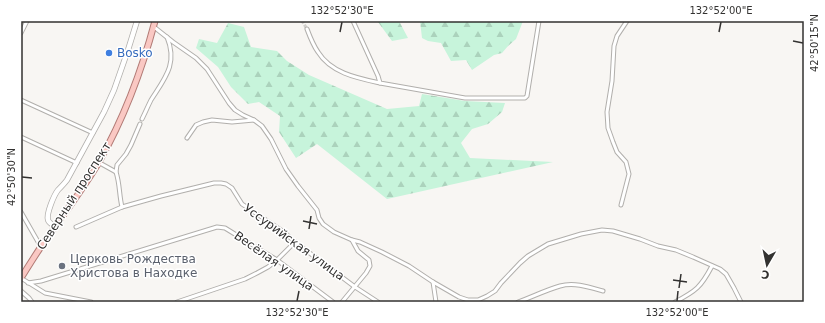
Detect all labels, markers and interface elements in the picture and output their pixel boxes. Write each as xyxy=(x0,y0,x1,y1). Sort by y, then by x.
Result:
text: 132°52'30"E xyxy=(310,5,374,16)
text: 132°52'00"E xyxy=(689,5,753,16)
text: 42°50'15"N xyxy=(809,14,820,72)
place label: Bosko xyxy=(117,46,153,60)
marker: Bosko xyxy=(104,48,114,58)
street label: Северный проспект xyxy=(34,139,114,252)
text: 42°50'30"N xyxy=(6,148,17,206)
street label: Уссурийская улица xyxy=(241,201,347,283)
street label: Весёлая улица xyxy=(232,228,316,294)
north arrow xyxy=(747,245,787,285)
place label: Церковь Рождества Христова в Находке xyxy=(70,252,197,280)
marker: Церковь Рождества Христова в Находке xyxy=(57,261,67,271)
text: С xyxy=(761,267,771,281)
text: 132°52'30"E xyxy=(265,307,329,318)
text: 132°52'00"E xyxy=(645,307,709,318)

